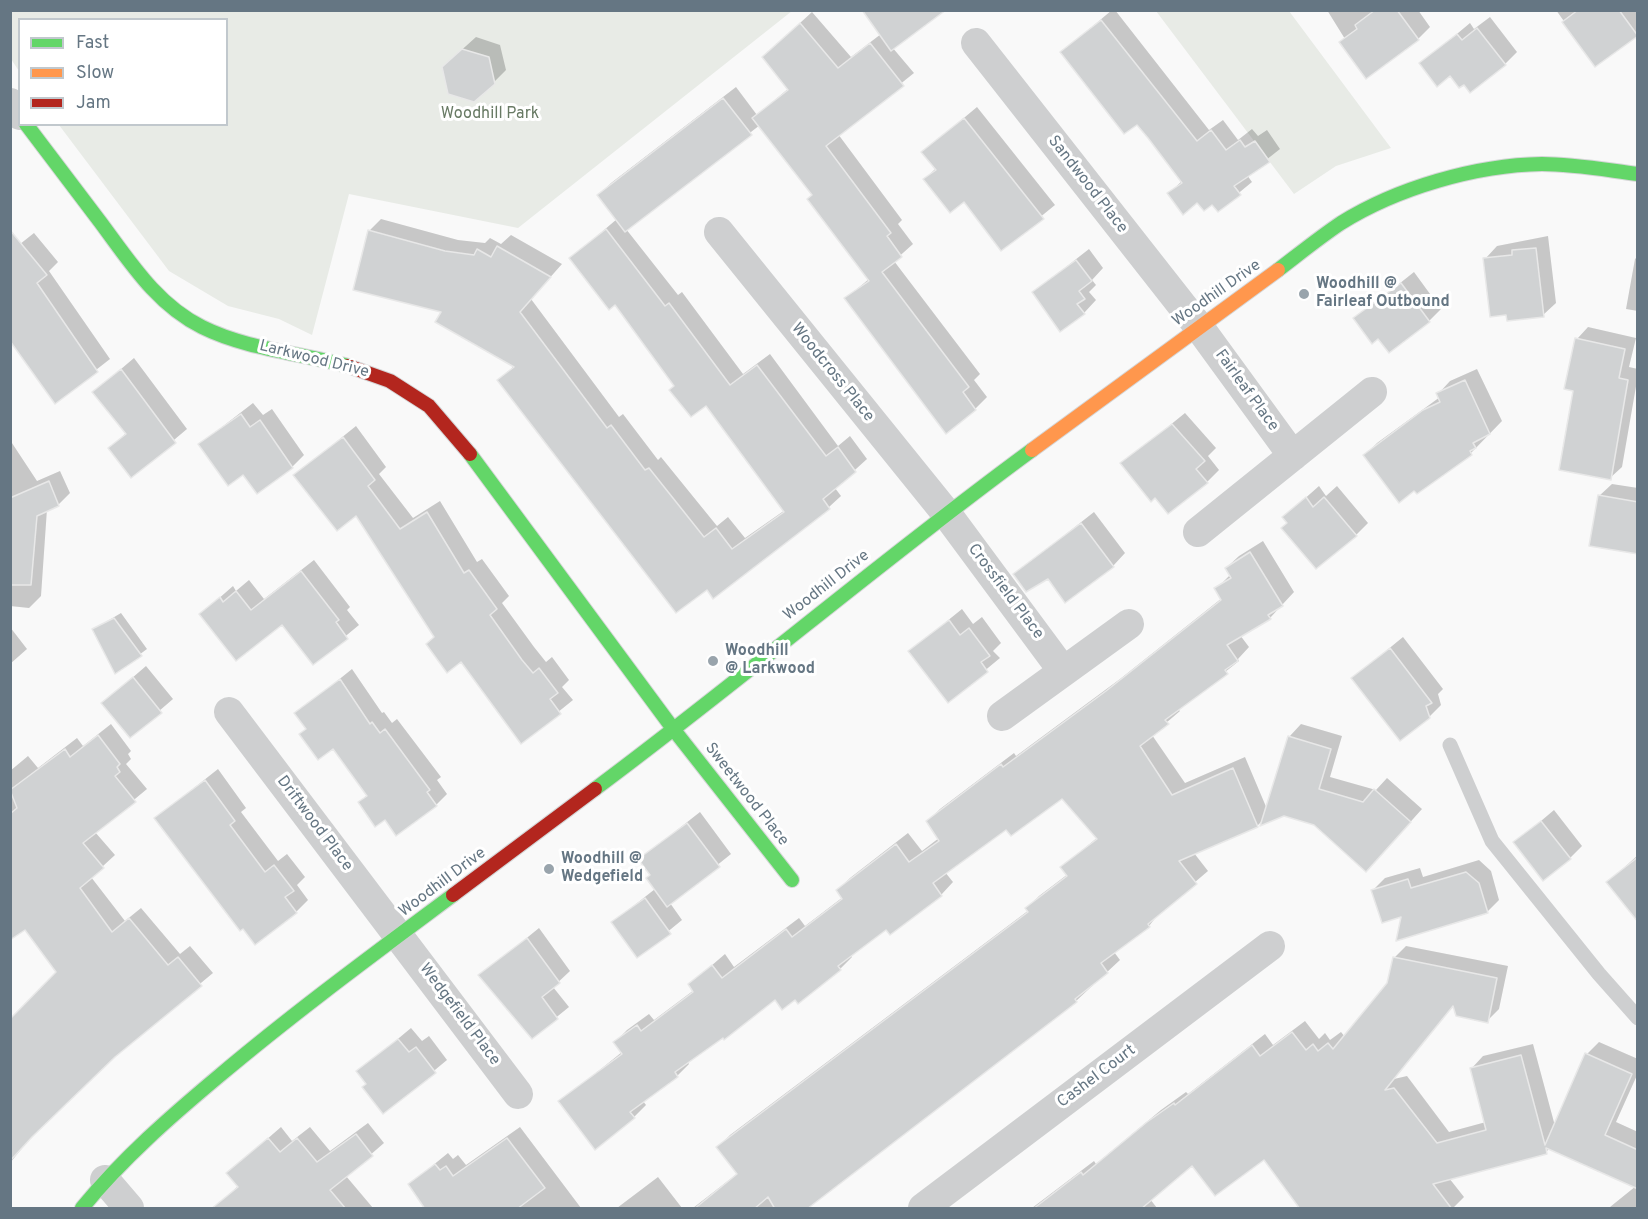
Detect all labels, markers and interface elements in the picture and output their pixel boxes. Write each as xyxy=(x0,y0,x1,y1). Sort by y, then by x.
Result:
legend xyxy=(18,18,228,126)
text: Fast xyxy=(76,32,109,55)
text: Slow xyxy=(76,62,114,85)
text: Jam xyxy=(76,92,111,115)
park label: Woodhill Park xyxy=(441,105,539,125)
street label: Sandwood Place xyxy=(1043,132,1131,238)
street label: Woodhill Drive xyxy=(1169,256,1265,332)
place label: Woodhill @ Fairleaf Outbound xyxy=(1316,275,1450,313)
marker: Woodhill @ Fairleaf Outbound xyxy=(1297,287,1311,301)
street label: Woodcross Place xyxy=(786,320,878,426)
street label: Larkwood Drive xyxy=(257,337,371,383)
street label: Fairleaf Place xyxy=(1210,346,1282,436)
street label: Crossfield Place xyxy=(963,541,1047,643)
street label: Woodhill Drive xyxy=(780,547,874,625)
place label: Woodhill @ Larkwood xyxy=(725,642,815,680)
marker: Woodhill @ Larkwood xyxy=(706,654,720,668)
street label: Sweetwood Place xyxy=(700,740,792,850)
street label: Driftwood Place xyxy=(272,773,356,875)
street label: Woodhill Drive xyxy=(396,844,490,922)
place label: Woodhill @ Wedgefield xyxy=(561,850,643,888)
marker: Woodhill @ Wedgefield xyxy=(542,862,556,876)
street label: Wedgefield Place xyxy=(414,960,504,1070)
street label: Cashel Court xyxy=(1054,1041,1140,1113)

